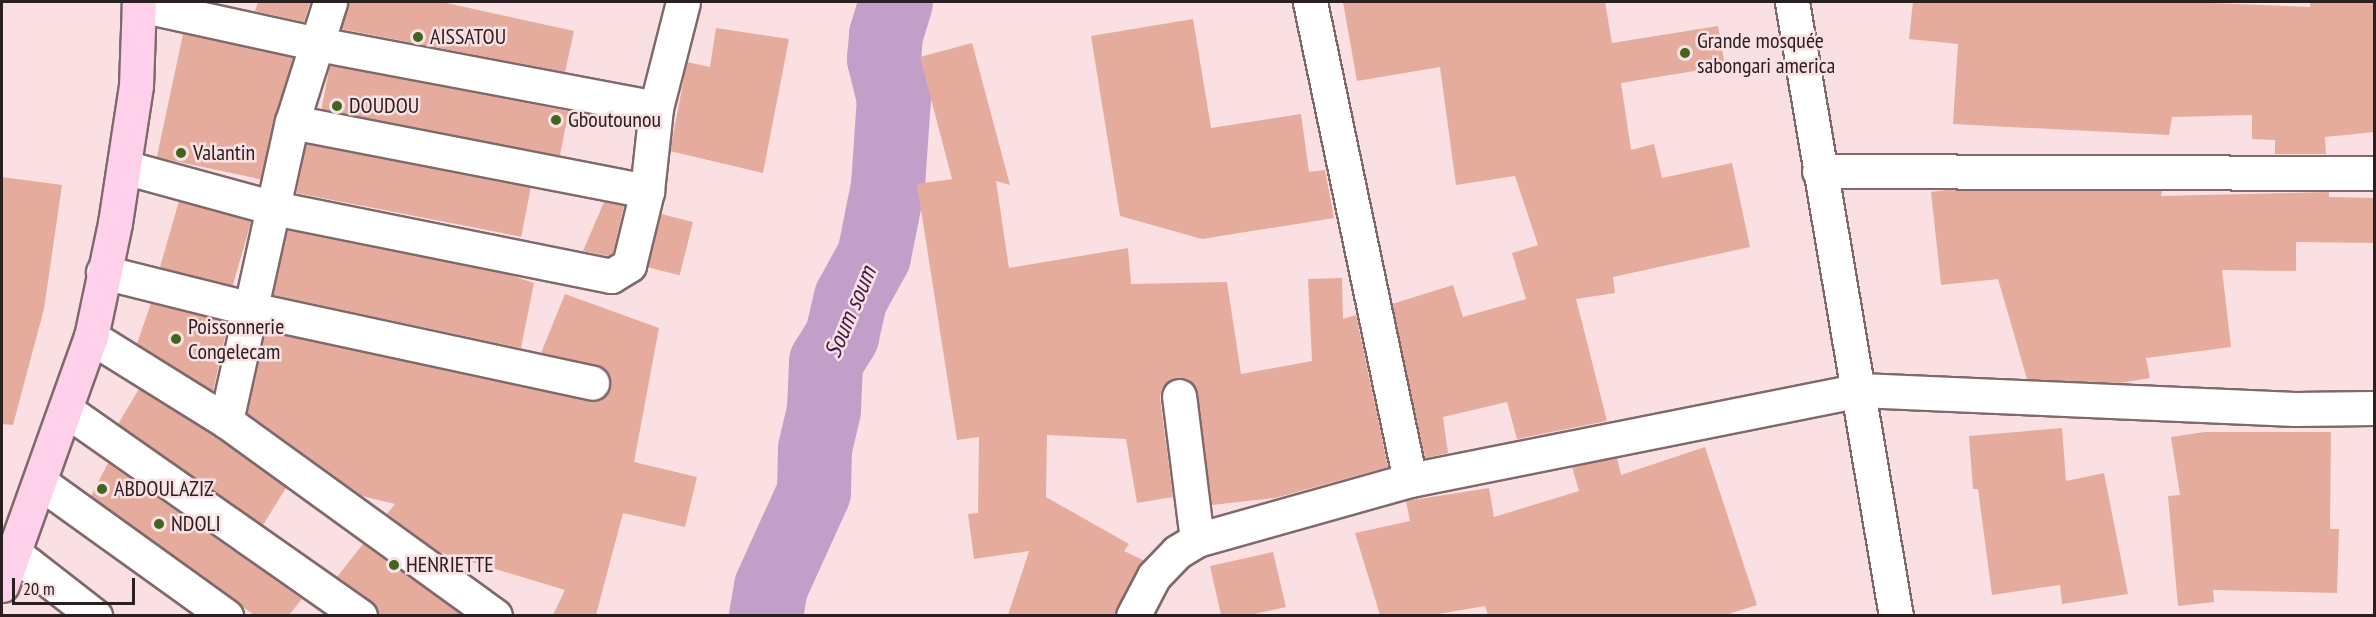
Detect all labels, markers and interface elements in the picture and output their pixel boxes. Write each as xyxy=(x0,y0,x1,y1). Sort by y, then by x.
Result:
place label: AISSATOU xyxy=(430,24,506,50)
place label: Grande mosquée sabongari america xyxy=(1697,27,1835,78)
marker: AISSATOU xyxy=(411,30,425,44)
marker: Grande mosquée sabongari america xyxy=(1678,46,1692,60)
place label: DOUDOU xyxy=(349,93,419,119)
marker: DOUDOU xyxy=(330,99,344,113)
place label: Gboutounou xyxy=(568,107,661,133)
marker: Gboutounou xyxy=(549,113,563,127)
place label: Valantin xyxy=(193,140,255,166)
marker: Valantin xyxy=(174,146,188,160)
water label: Soum soum xyxy=(818,262,882,362)
place label: Poissonnerie Congelecam xyxy=(188,313,284,364)
marker: Poissonnerie Congelecam xyxy=(169,332,183,346)
place label: ABDOULAZIZ xyxy=(114,476,214,502)
marker: ABDOULAZIZ xyxy=(95,482,109,496)
place label: NDOLI xyxy=(171,511,221,537)
marker: NDOLI xyxy=(152,517,166,531)
place label: HENRIETTE xyxy=(406,552,494,578)
marker: HENRIETTE xyxy=(387,558,401,572)
scale bar xyxy=(15,566,138,604)
text: 20 m xyxy=(23,577,55,600)

